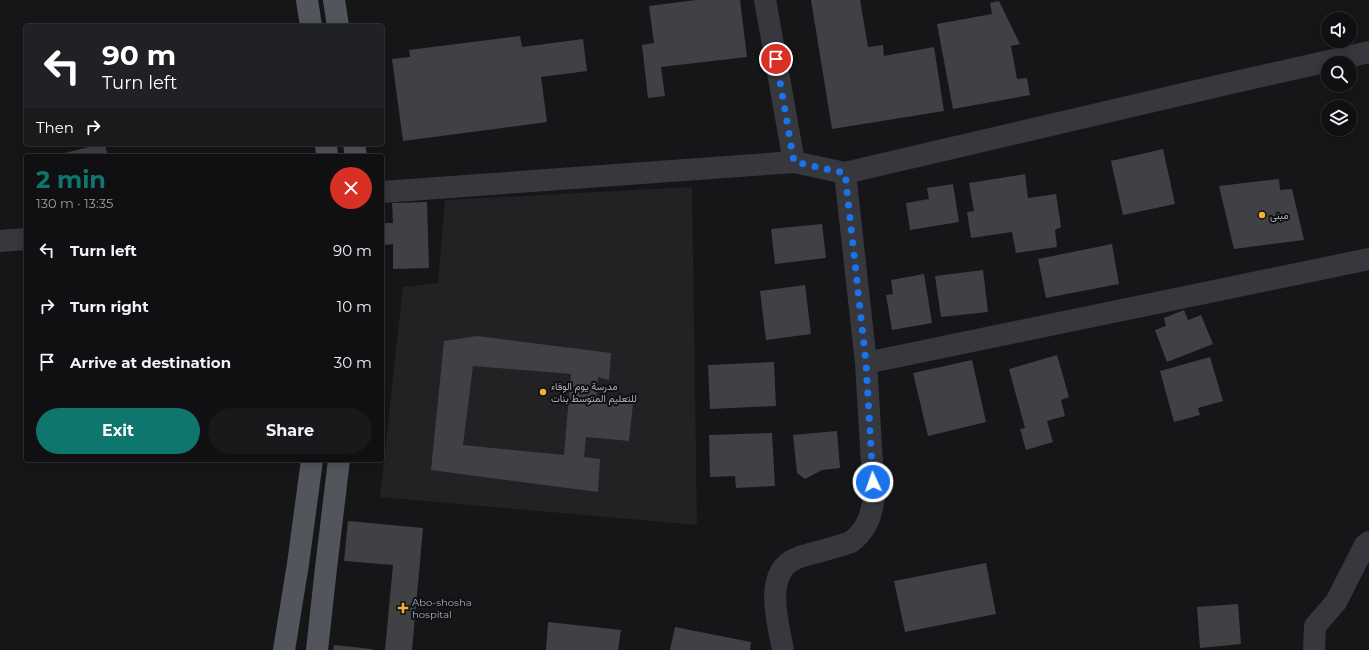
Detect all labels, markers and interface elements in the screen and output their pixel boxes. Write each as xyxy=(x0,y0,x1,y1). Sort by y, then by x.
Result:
map controls xyxy=(1321,12,1357,136)
button: sound xyxy=(1321,12,1357,48)
text: 90 m xyxy=(102,38,176,72)
icon: left xyxy=(36,40,88,92)
pin xyxy=(759,42,793,76)
icon: arrive xyxy=(765,48,787,70)
button: search xyxy=(1321,56,1357,92)
text: Turn left xyxy=(102,72,177,94)
button: layers xyxy=(1321,100,1357,136)
icon: right xyxy=(82,116,104,138)
text: Then xyxy=(36,118,74,137)
text: 2 min xyxy=(36,165,106,194)
button: close xyxy=(330,167,372,209)
text: 130 m · 13:35 xyxy=(36,195,113,211)
place label: مبنى xyxy=(1270,209,1289,222)
marker: مبنى xyxy=(1257,210,1267,220)
icon: left xyxy=(36,239,58,261)
text: Turn left xyxy=(70,241,137,260)
text: 90 m xyxy=(333,241,372,260)
icon: right xyxy=(36,295,58,317)
text: Turn right xyxy=(70,297,149,316)
text: 10 m xyxy=(337,297,372,316)
icon: arrive xyxy=(36,351,58,373)
text: Arrive at destination xyxy=(70,353,231,372)
text: 30 m xyxy=(334,353,372,372)
place label: مدرسة يوم الوفاء للتعليم المتوسط بنات xyxy=(551,380,637,405)
marker: مدرسة يوم الوفاء للتعليم المتوسط بنات xyxy=(538,387,548,397)
button: Exit xyxy=(36,408,200,454)
button: Share xyxy=(208,408,372,454)
position arrow xyxy=(852,461,894,503)
place label: Abo-shosha hospital xyxy=(412,596,472,621)
marker: Abo-shosha hospital xyxy=(397,602,409,614)

